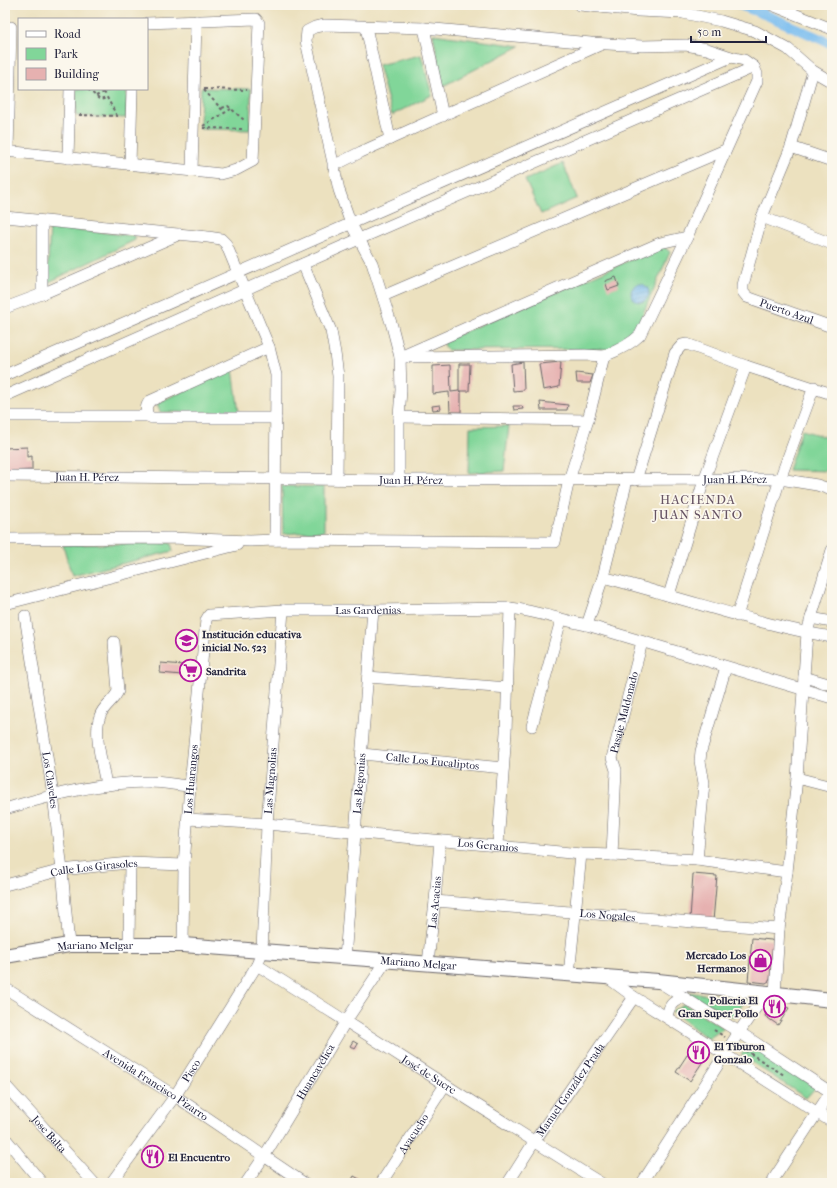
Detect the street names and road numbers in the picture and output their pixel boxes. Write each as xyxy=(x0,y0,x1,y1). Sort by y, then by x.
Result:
street label: Puerto Azul xyxy=(758,296,815,326)
street label: Juan H. Pérez xyxy=(54,470,119,484)
street label: Juan H. Pérez xyxy=(378,473,443,487)
street label: Juan H. Pérez xyxy=(702,473,767,486)
street label: Las Gardenias xyxy=(335,603,401,617)
street label: Pasaje Maldonado xyxy=(607,669,641,755)
street label: Los Huarangos xyxy=(181,744,200,815)
street label: Las Magnolias xyxy=(261,747,279,814)
street label: Calle Los Eucaliptos xyxy=(385,750,480,772)
street label: Los Claveles xyxy=(40,751,61,809)
street label: Las Begonias xyxy=(350,753,368,814)
street label: Los Geranios xyxy=(457,836,519,854)
street label: Calle Los Girasoles xyxy=(49,856,138,879)
street label: Las Acacias xyxy=(425,876,444,929)
street label: Los Nogales xyxy=(579,906,636,924)
street label: Mariano Melgar xyxy=(56,939,134,953)
street label: Mariano Melgar xyxy=(380,953,457,972)
street label: Manuel González Prada xyxy=(533,1040,607,1139)
street label: Huancavélica xyxy=(293,1041,338,1102)
street label: Avenida Francisco Pizarro xyxy=(100,1045,211,1123)
street label: José de Sucre xyxy=(399,1052,459,1097)
street label: Pisco xyxy=(179,1056,203,1084)
street label: Ayacucho xyxy=(395,1111,431,1157)
street label: Jose Balta xyxy=(29,1112,70,1156)

